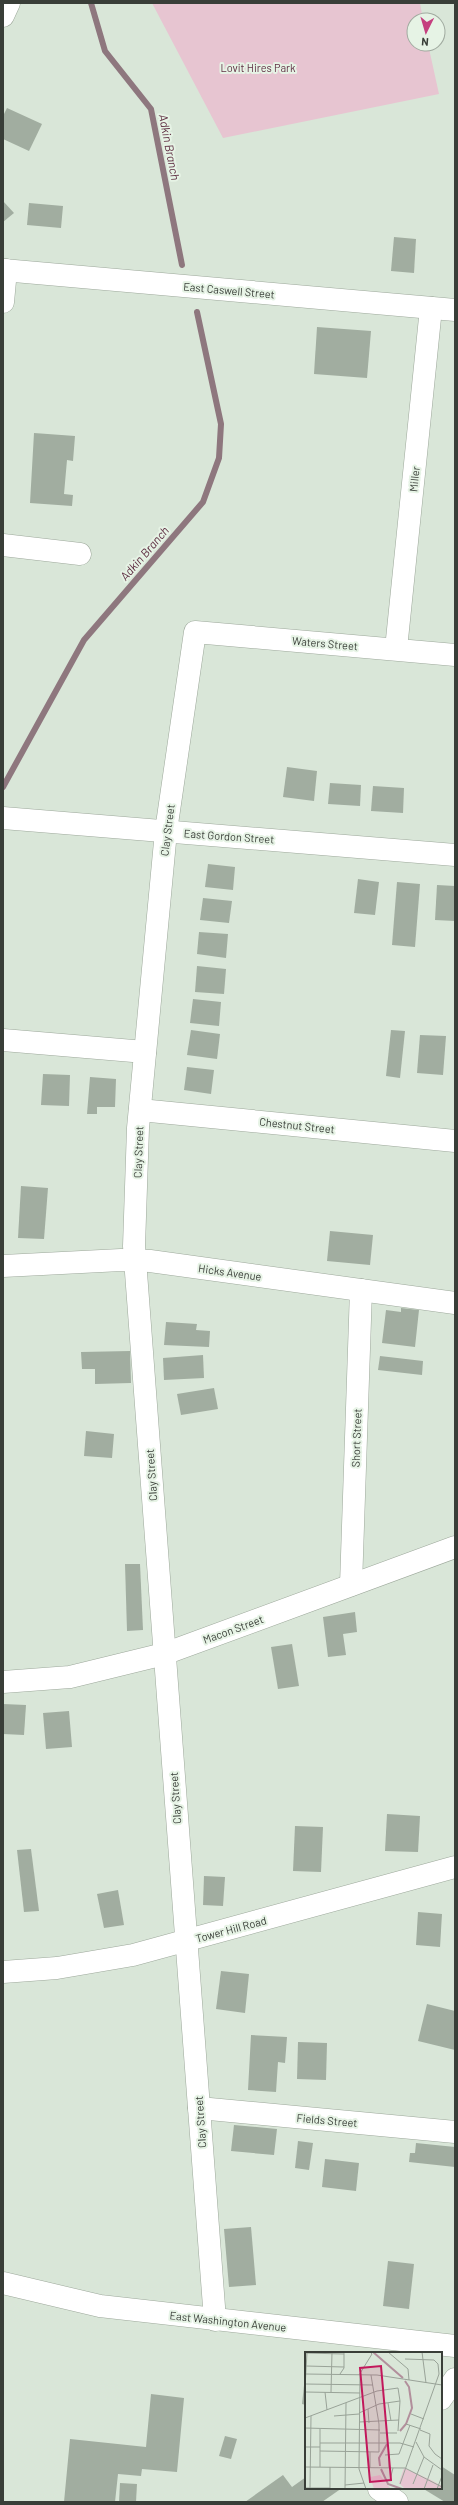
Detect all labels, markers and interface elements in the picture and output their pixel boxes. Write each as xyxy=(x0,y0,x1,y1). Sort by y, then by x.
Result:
north arrow xyxy=(406,12,446,52)
text: N xyxy=(421,36,429,49)
park label: Lovit Hires Park xyxy=(220,61,296,74)
water label: Adkin Branch xyxy=(157,113,183,181)
street label: East Caswell Street xyxy=(183,280,275,300)
street label: Miller xyxy=(406,466,422,492)
water label: Adkin Branch xyxy=(117,523,171,583)
street label: Waters Street xyxy=(292,634,358,652)
street label: Clay Street xyxy=(157,803,177,857)
street label: East Gordon Street xyxy=(183,826,275,846)
street label: Chestnut Street xyxy=(259,1115,335,1135)
street label: Clay Street xyxy=(131,1126,145,1178)
street label: Hicks Avenue xyxy=(198,1261,263,1283)
street label: Short Street xyxy=(348,1408,364,1468)
street label: Clay Street xyxy=(143,1449,159,1501)
street label: Macon Street xyxy=(201,1612,265,1646)
street label: Clay Street xyxy=(167,1772,183,1824)
street label: Tower Hill Road xyxy=(194,1913,268,1945)
street label: Clay Street xyxy=(192,2096,208,2148)
street label: Fields Street xyxy=(296,2111,358,2129)
street label: East Washington Avenue xyxy=(169,2308,287,2334)
inset map xyxy=(305,2352,442,2489)

